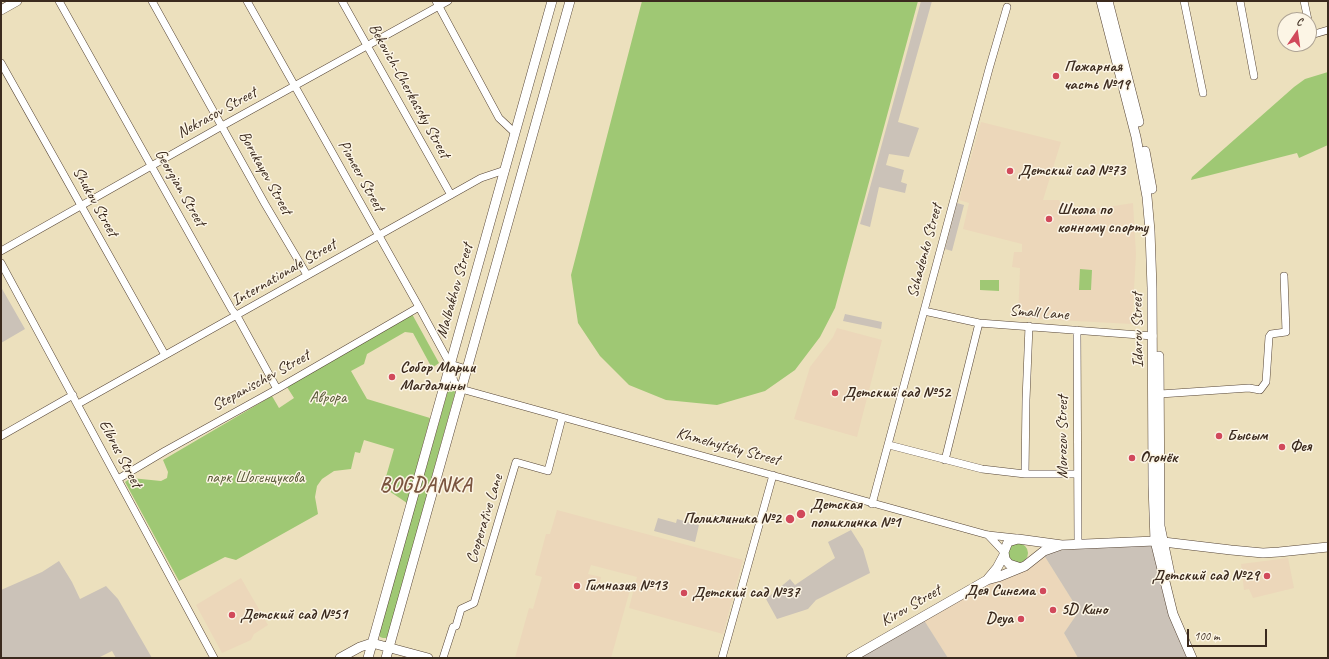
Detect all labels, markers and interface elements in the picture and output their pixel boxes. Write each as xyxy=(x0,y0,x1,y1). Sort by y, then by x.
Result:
north arrow xyxy=(1277,12,1317,52)
text: С xyxy=(1295,14,1304,29)
street label: Bekovich-Cherkassky Street xyxy=(364,20,454,162)
place label: Пожарная часть №19 xyxy=(1064,57,1129,95)
marker: Пожарная часть №19 xyxy=(1051,71,1061,81)
street label: Nekrasov Street xyxy=(174,83,260,143)
street label: Borukayev Street xyxy=(234,128,296,218)
street label: Pioneer Street xyxy=(334,137,388,215)
street label: Georgian Street xyxy=(150,146,210,230)
place label: Детский сад №73 xyxy=(1018,161,1125,181)
street label: Shukov Street xyxy=(68,164,122,240)
marker: Детский сад №73 xyxy=(1005,166,1015,176)
place label: Школа по конному спорту xyxy=(1057,200,1148,238)
street label: Schadenko Street xyxy=(903,202,947,300)
marker: Школа по конному спорту xyxy=(1044,214,1054,224)
street label: Internationale Street xyxy=(228,235,340,311)
street label: Malbakhov Street xyxy=(432,241,478,341)
street label: Idarov Street xyxy=(1128,292,1148,368)
street label: Small Lane xyxy=(1009,301,1069,325)
street label: Stepanischev Street xyxy=(209,346,313,416)
place label: Собор Марии Магдалины xyxy=(400,358,475,396)
marker: Собор Марии Магдалины xyxy=(387,372,397,382)
place label: Детский сад №52 xyxy=(843,383,950,403)
park label: Аврора xyxy=(309,388,347,408)
marker: Детский сад №52 xyxy=(830,388,840,398)
street label: Morozov Street xyxy=(1053,395,1073,479)
street label: Elbrus Street xyxy=(94,417,146,491)
street label: Khmelnytsky Street xyxy=(674,424,782,470)
place label: Бысым xyxy=(1227,426,1268,446)
marker: Бысым xyxy=(1214,431,1224,441)
place label: Фея xyxy=(1290,437,1311,457)
marker: Фея xyxy=(1277,442,1287,452)
place label: Огонёк xyxy=(1140,448,1177,468)
marker: Огонёк xyxy=(1127,453,1137,463)
park label: парк Шогенцукова xyxy=(206,468,304,488)
street label: Cooperative Lane xyxy=(462,472,508,566)
district label: BOGDANKA xyxy=(380,474,472,498)
place label: Детская поликлинка №1 xyxy=(810,495,900,533)
marker: Детская поликлинка №1 xyxy=(795,508,807,520)
place label: Поликлиника №2 xyxy=(683,509,781,529)
marker: Поликлиника №2 xyxy=(784,513,796,525)
place label: Детский сад №29 xyxy=(1152,566,1259,586)
marker: Детский сад №29 xyxy=(1262,571,1272,581)
place label: Гимназия №13 xyxy=(585,576,667,596)
marker: Гимназия №13 xyxy=(572,581,582,591)
street label: Kirov Street xyxy=(877,581,945,631)
place label: Дея Синема xyxy=(965,581,1035,601)
place label: Детский сад №37 xyxy=(692,583,799,603)
marker: Дея Синема xyxy=(1038,586,1048,596)
marker: Детский сад №37 xyxy=(679,588,689,598)
place label: 5D Кино xyxy=(1061,600,1108,620)
place label: Детский сад №51 xyxy=(240,605,347,625)
marker: 5D Кино xyxy=(1048,605,1058,615)
place label: Deya xyxy=(986,609,1013,629)
marker: Детский сад №51 xyxy=(227,610,237,620)
marker: Deya xyxy=(1016,614,1026,624)
scale bar xyxy=(1189,621,1269,647)
text: 100 m xyxy=(1194,628,1220,644)

